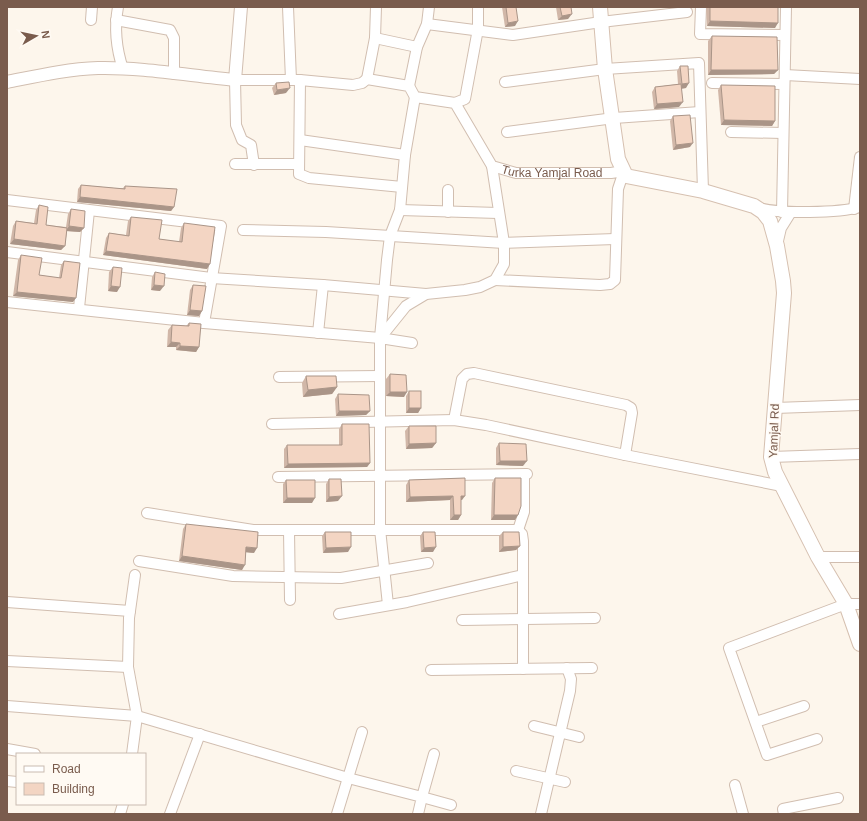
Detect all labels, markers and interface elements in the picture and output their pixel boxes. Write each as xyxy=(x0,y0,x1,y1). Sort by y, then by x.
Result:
north arrow xyxy=(16,16,56,56)
text: N xyxy=(39,30,52,39)
street label: Turka Yamjal Road xyxy=(500,162,602,180)
street label: Yamjal Rd xyxy=(766,404,782,458)
legend xyxy=(16,753,146,805)
text: Road xyxy=(52,762,81,776)
text: Building xyxy=(52,782,95,796)

